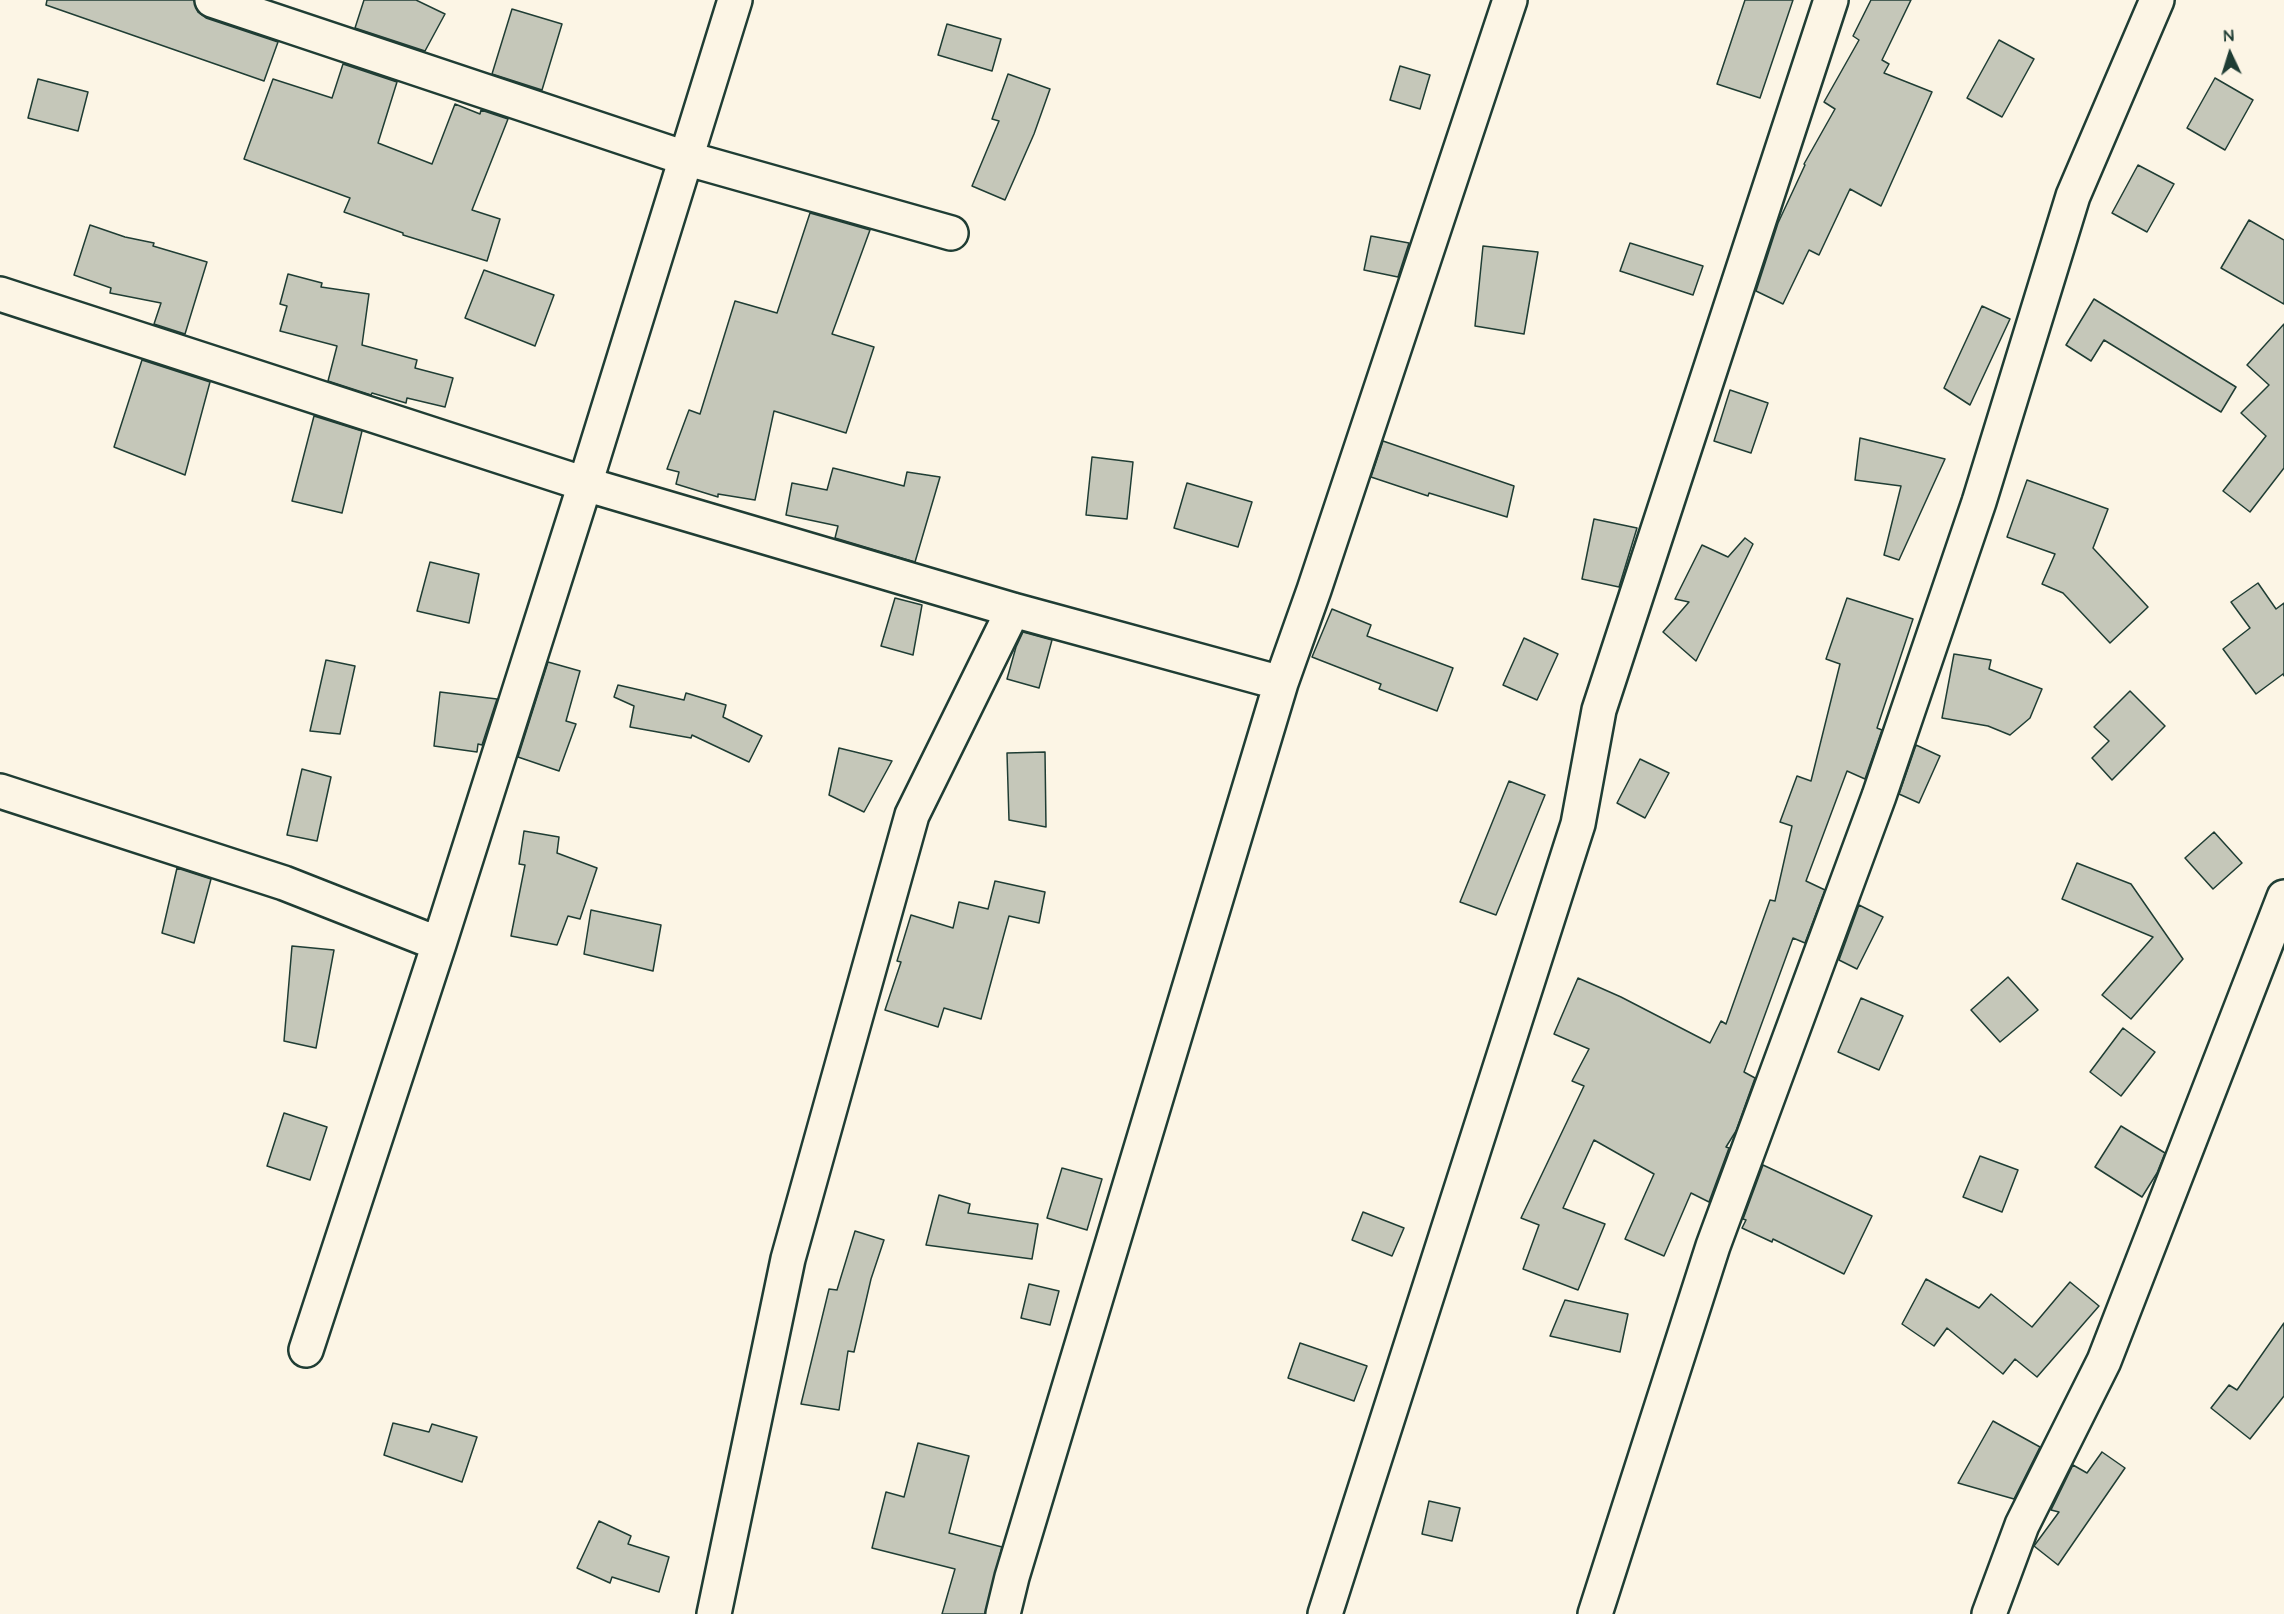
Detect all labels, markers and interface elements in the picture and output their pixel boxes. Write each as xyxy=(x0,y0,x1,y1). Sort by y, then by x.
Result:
north arrow xyxy=(2200,24,2260,84)
text: N xyxy=(2223,25,2235,47)

